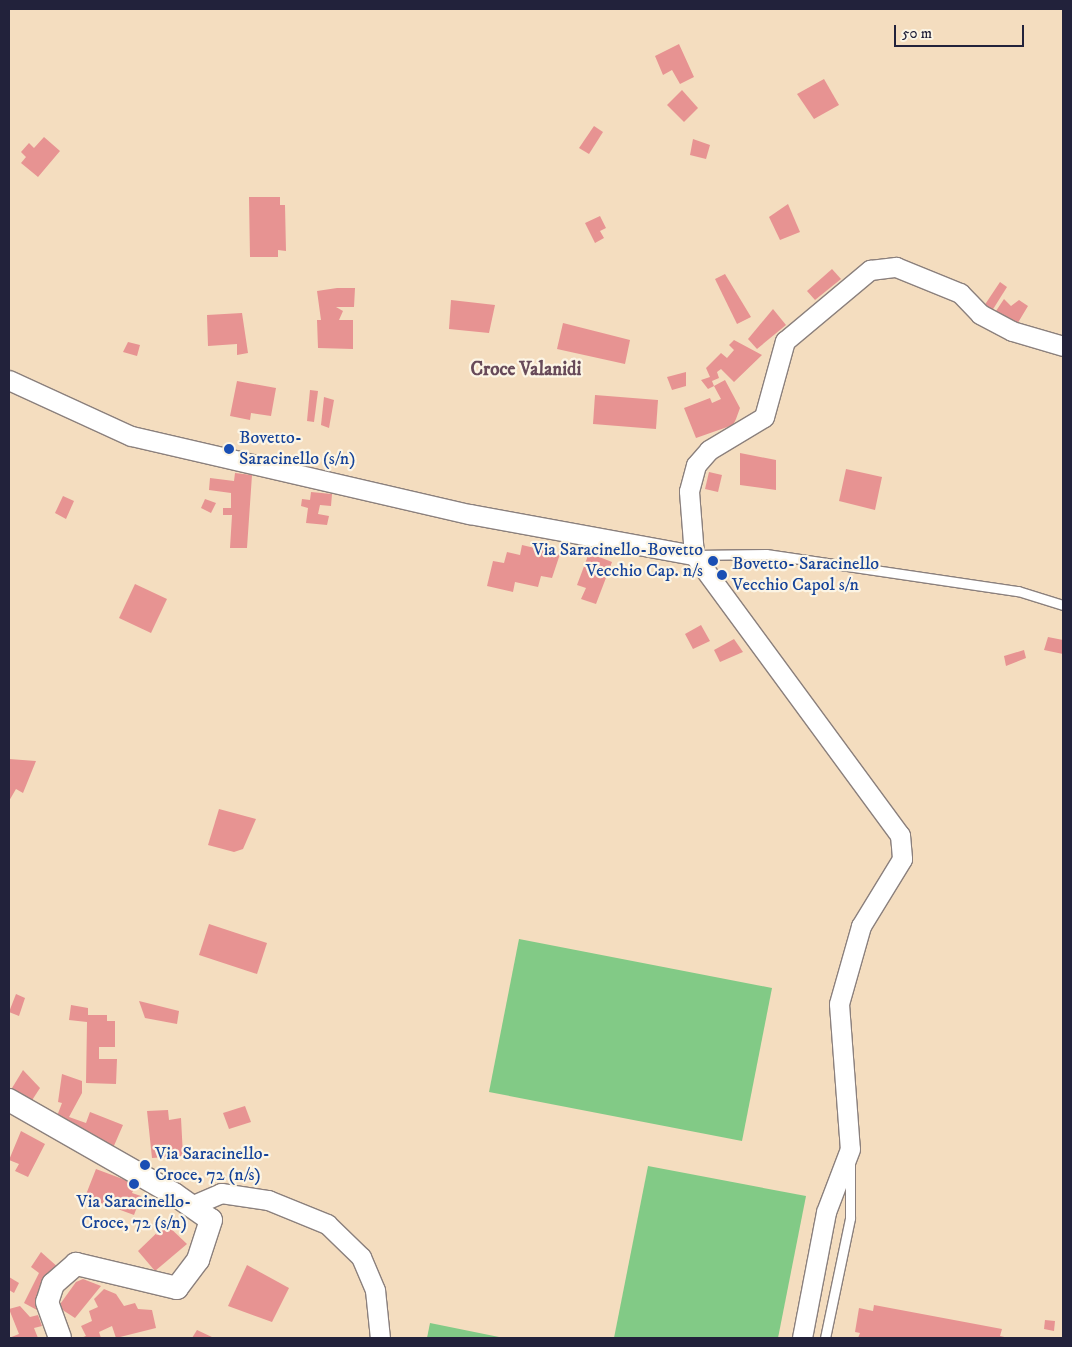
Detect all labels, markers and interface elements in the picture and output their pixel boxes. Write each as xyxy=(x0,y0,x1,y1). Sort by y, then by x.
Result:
scale bar xyxy=(897,15,1027,47)
text: 50 m xyxy=(902,24,932,43)
district label: Croce Valanidi xyxy=(471,359,581,381)
place label: Bovetto- Saracinello (s/n) xyxy=(239,428,355,470)
marker: Bovetto- Saracinello (s/n) xyxy=(223,443,235,455)
place label: Via Saracinello-Bovetto Vecchio Cap. n/s xyxy=(532,540,703,582)
place label: Bovetto- Saracinello Vecchio Capol s/n xyxy=(732,554,879,596)
marker: Via Saracinello-Bovetto Vecchio Cap. n/s xyxy=(707,555,719,567)
marker: Bovetto- Saracinello Vecchio Capol s/n xyxy=(716,569,728,581)
place label: Via Saracinello- Croce, 72 (n/s) xyxy=(155,1144,270,1186)
marker: Via Saracinello- Croce, 72 (n/s) xyxy=(139,1159,151,1171)
marker: Via Saracinello- Croce, 72 (s/n) xyxy=(128,1178,140,1190)
place label: Via Saracinello- Croce, 72 (s/n) xyxy=(77,1192,191,1234)

